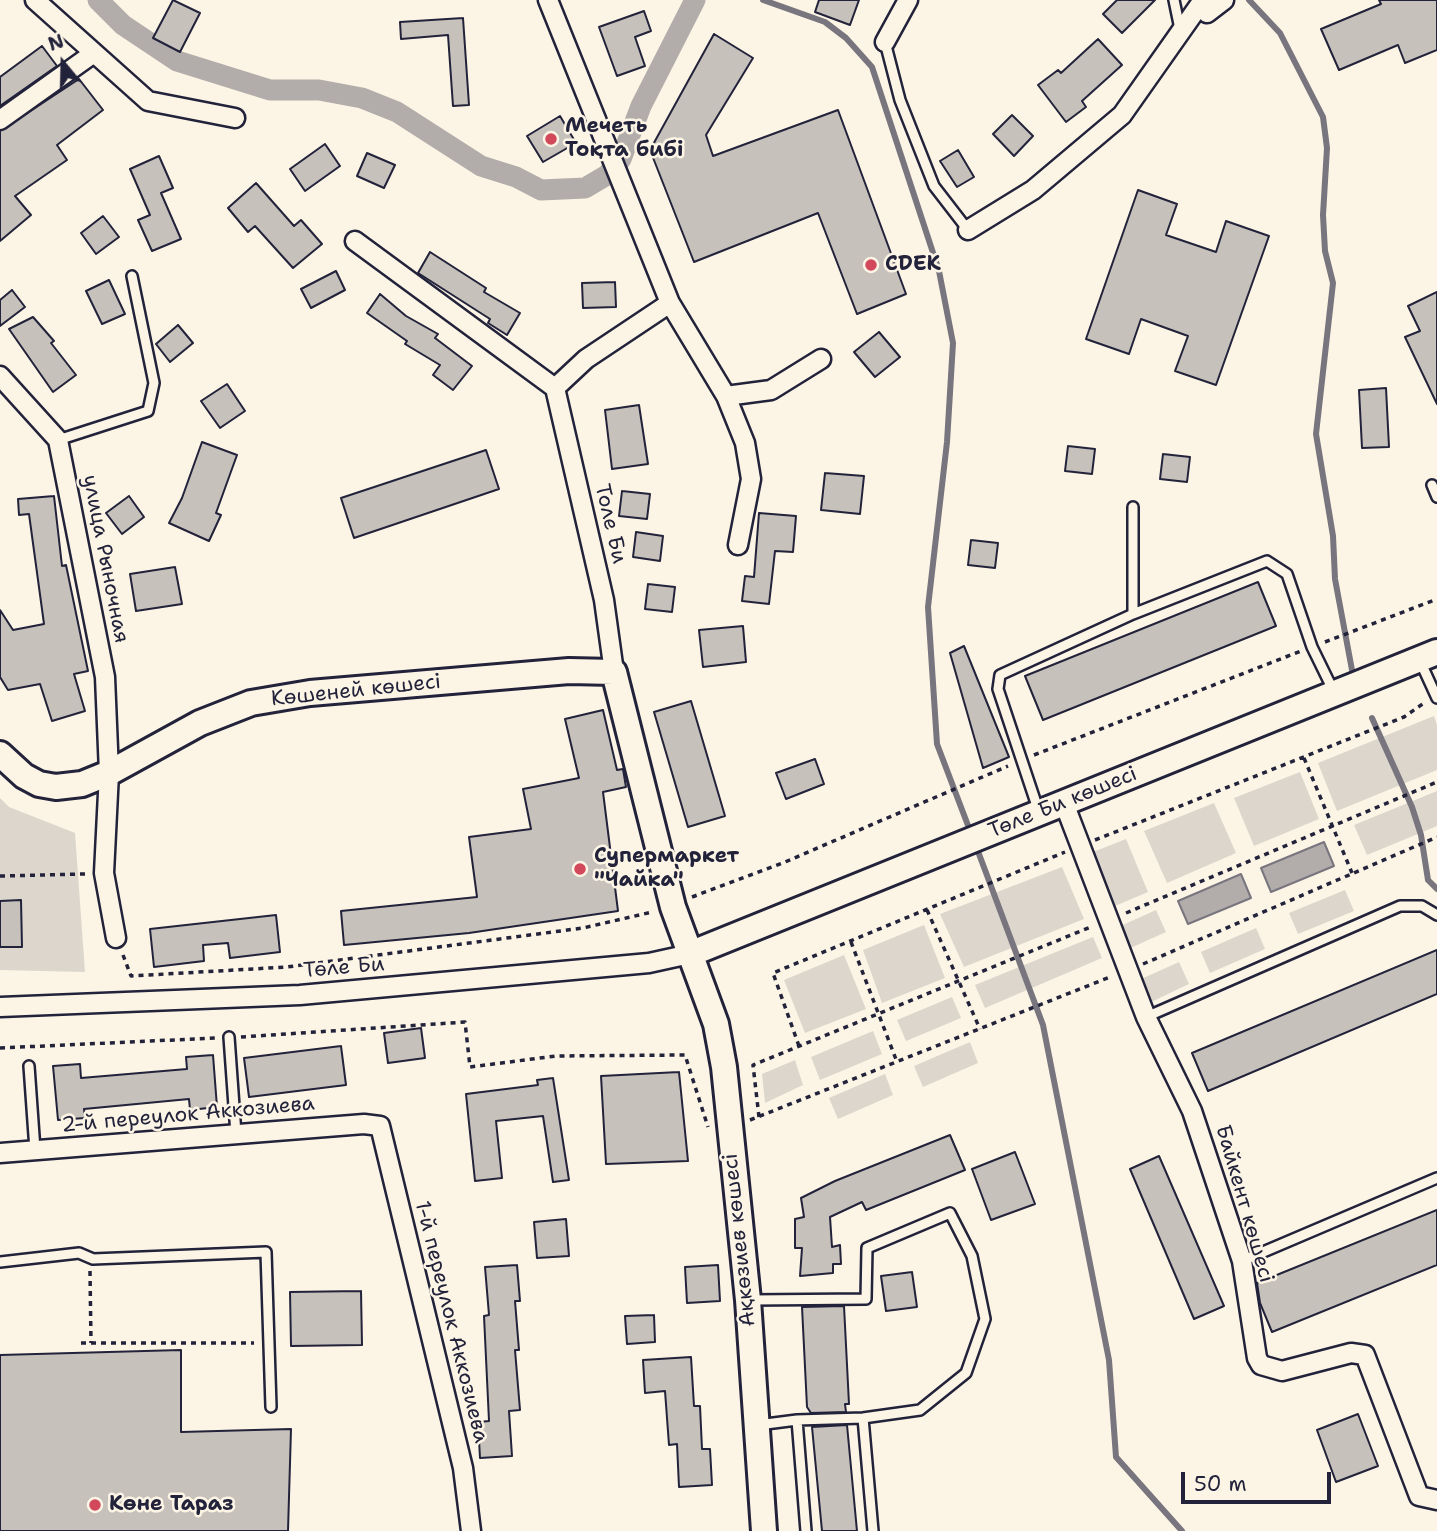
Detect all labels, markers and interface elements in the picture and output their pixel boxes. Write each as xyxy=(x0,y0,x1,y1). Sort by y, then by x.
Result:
north arrow xyxy=(28,28,98,98)
text: N xyxy=(45,28,67,57)
place label: Мечеть Тоқта бибі xyxy=(565,114,683,164)
marker: Мечеть Тоқта бибі xyxy=(543,131,559,147)
place label: CDEK xyxy=(885,252,941,278)
marker: CDEK xyxy=(863,257,879,273)
street label: улица Рыночная xyxy=(76,473,134,645)
street label: Толе Би xyxy=(589,482,631,566)
street label: Көшеней көшесі xyxy=(270,670,442,712)
street label: Төле Би көшесі xyxy=(985,762,1141,844)
place label: Супермаркет "Чайка" xyxy=(594,844,739,894)
marker: Супермаркет "Чайка" xyxy=(572,861,588,877)
street label: Төле Би xyxy=(303,952,385,984)
street label: 2-й переулок Аккозиева xyxy=(60,1091,316,1139)
street label: Байкент көшесі xyxy=(1209,1122,1279,1286)
street label: Ақкөзиев көшесі xyxy=(718,1152,762,1328)
street label: 1-й переулок Аккозиева xyxy=(409,1198,493,1446)
scale bar xyxy=(1185,1458,1336,1502)
text: 50 m xyxy=(1194,1470,1247,1498)
place label: Көне Тараз xyxy=(109,1492,233,1518)
marker: Көне Тараз xyxy=(87,1497,103,1513)

